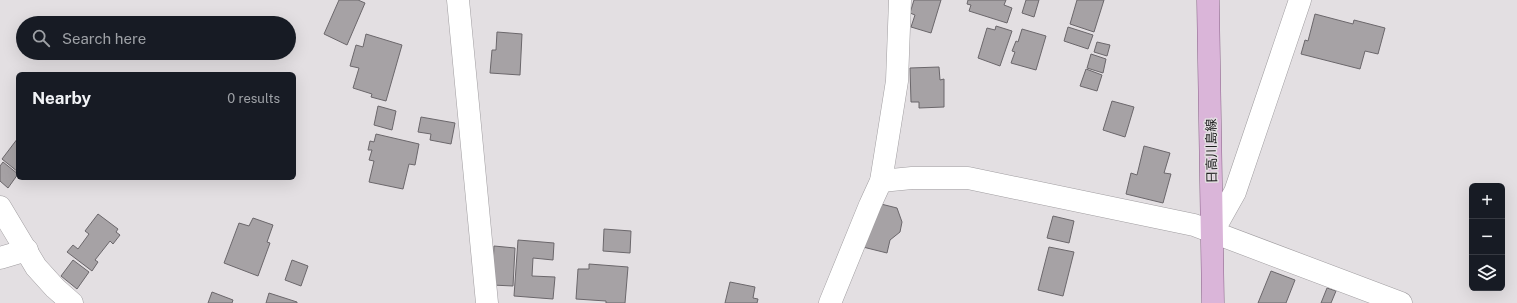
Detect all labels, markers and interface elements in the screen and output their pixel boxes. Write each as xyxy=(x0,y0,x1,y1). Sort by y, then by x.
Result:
search box xyxy=(16,16,296,60)
icon: search xyxy=(30,27,52,49)
text: Search here xyxy=(62,30,146,47)
text: Nearby xyxy=(32,88,91,108)
text: 0 results xyxy=(227,91,280,106)
street label: 日高川島線 xyxy=(1203,118,1220,184)
map controls xyxy=(1469,183,1505,291)
button: + xyxy=(1469,183,1505,219)
button: − xyxy=(1469,219,1505,255)
button: layers xyxy=(1469,255,1505,291)

